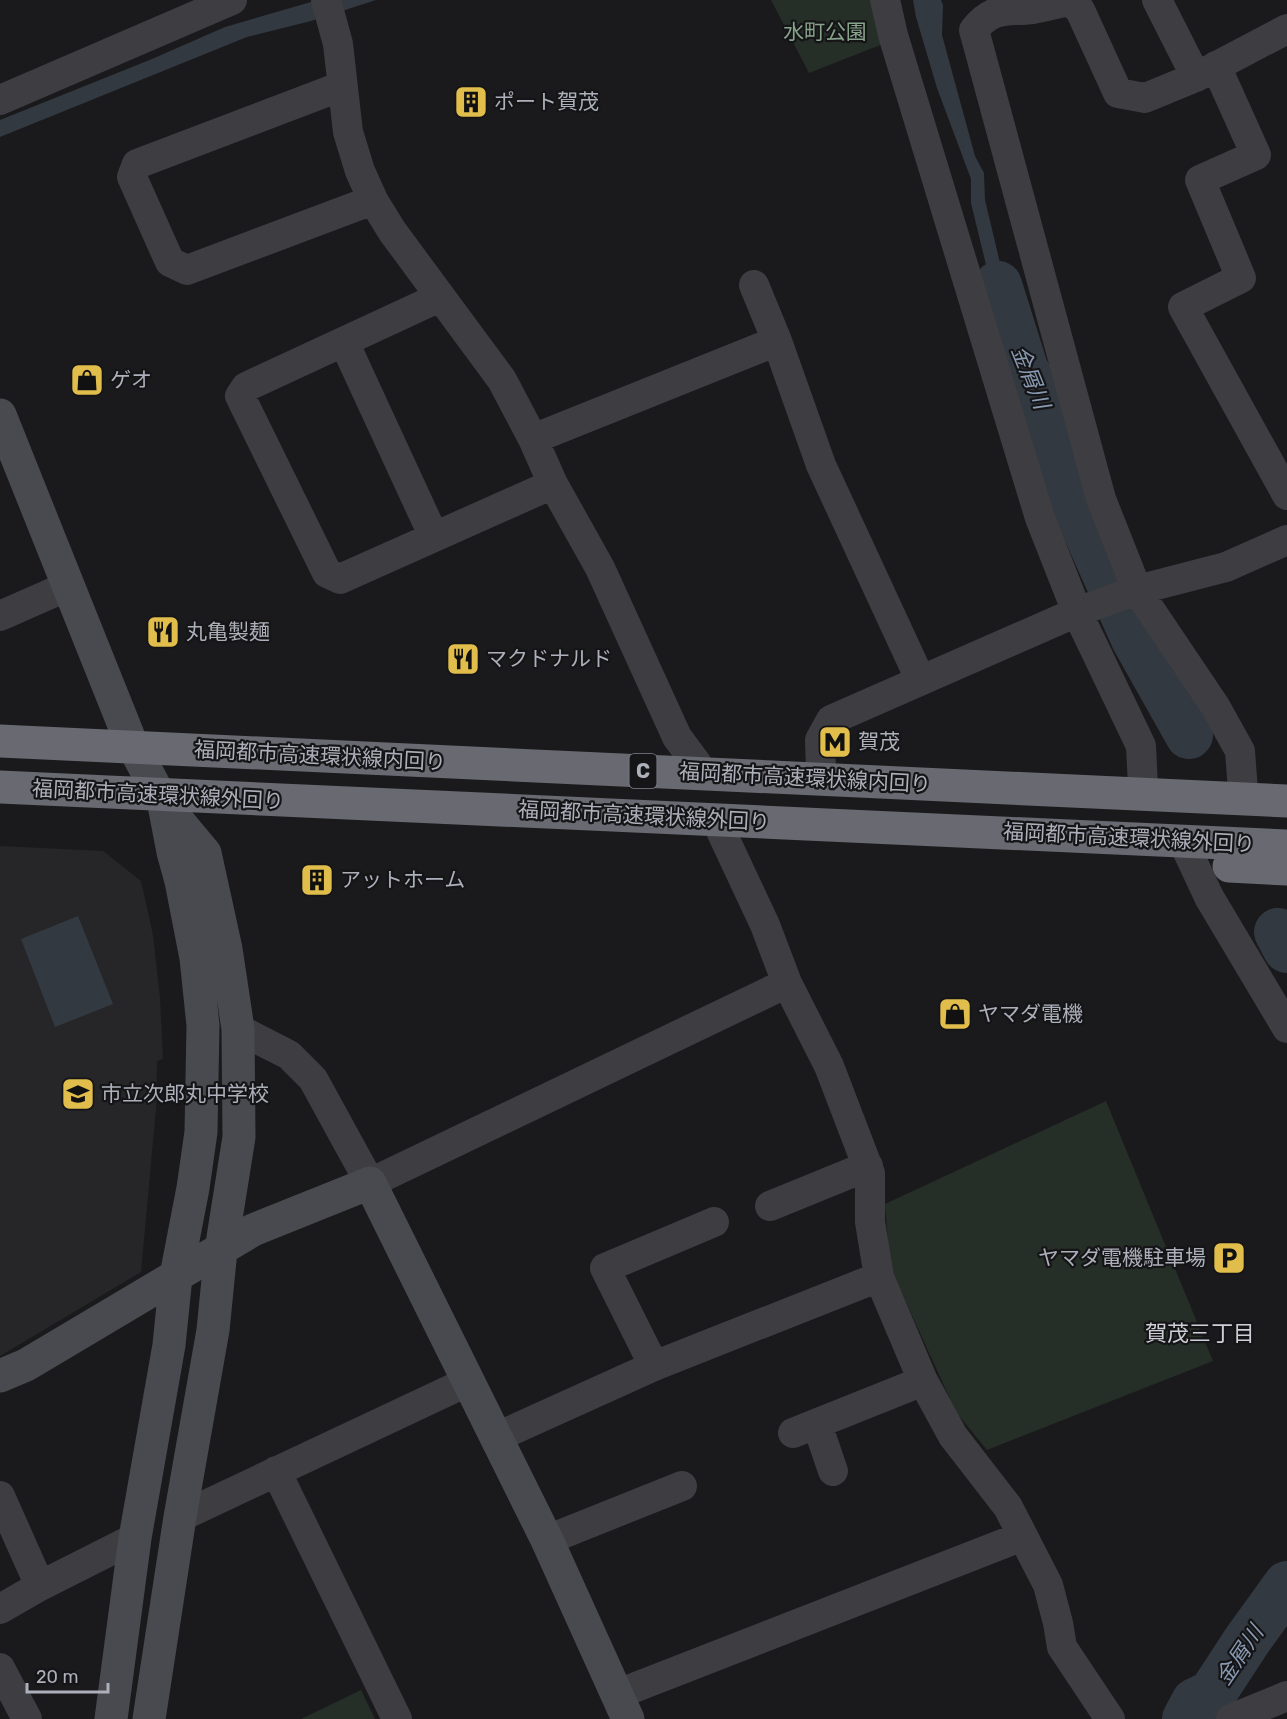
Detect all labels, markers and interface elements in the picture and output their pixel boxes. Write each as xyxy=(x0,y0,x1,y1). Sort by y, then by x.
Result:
park label: 水町公園 xyxy=(783,19,867,44)
building icon: ポート賀茂 xyxy=(453,84,489,120)
place label: ポート賀茂 xyxy=(494,89,599,114)
water label: 金屑川 xyxy=(1006,342,1056,415)
shop icon: ゲオ xyxy=(69,362,105,398)
place label: ゲオ xyxy=(110,367,152,392)
restaurant icon: 丸亀製麺 xyxy=(145,614,181,650)
place label: 丸亀製麺 xyxy=(186,619,270,644)
restaurant icon: マクドナルド xyxy=(445,641,481,677)
place label: マクドナルド xyxy=(486,646,612,671)
metro station icon: 賀茂 xyxy=(817,724,853,760)
place label: 賀茂 xyxy=(858,729,900,754)
street label: 福岡都市高速環状線内回り xyxy=(194,736,447,775)
road number: C xyxy=(630,754,656,788)
street label: 福岡都市高速環状線内回り xyxy=(679,758,932,797)
street label: 福岡都市高速環状線外回り xyxy=(32,775,285,814)
street label: 福岡都市高速環状線外回り xyxy=(518,796,771,835)
street label: 福岡都市高速環状線外回り xyxy=(1003,818,1256,857)
building icon: アットホーム xyxy=(299,862,335,898)
place label: アットホーム xyxy=(340,867,465,892)
shop icon: ヤマダ電機 xyxy=(937,996,973,1032)
place label: ヤマダ電機 xyxy=(978,1001,1083,1026)
school or university icon: 市立次郎丸中学校 xyxy=(60,1076,96,1112)
place label: 市立次郎丸中学校 xyxy=(101,1081,269,1106)
parking icon: ヤマダ電機駐車場 xyxy=(1211,1240,1247,1276)
place label: ヤマダ電機駐車場 xyxy=(1038,1245,1206,1270)
district label: 賀茂三丁目 xyxy=(1145,1320,1255,1347)
water label: 金屑川 xyxy=(1210,1619,1270,1690)
scale bar xyxy=(27,1656,108,1694)
text: 20 m xyxy=(36,1666,78,1688)

